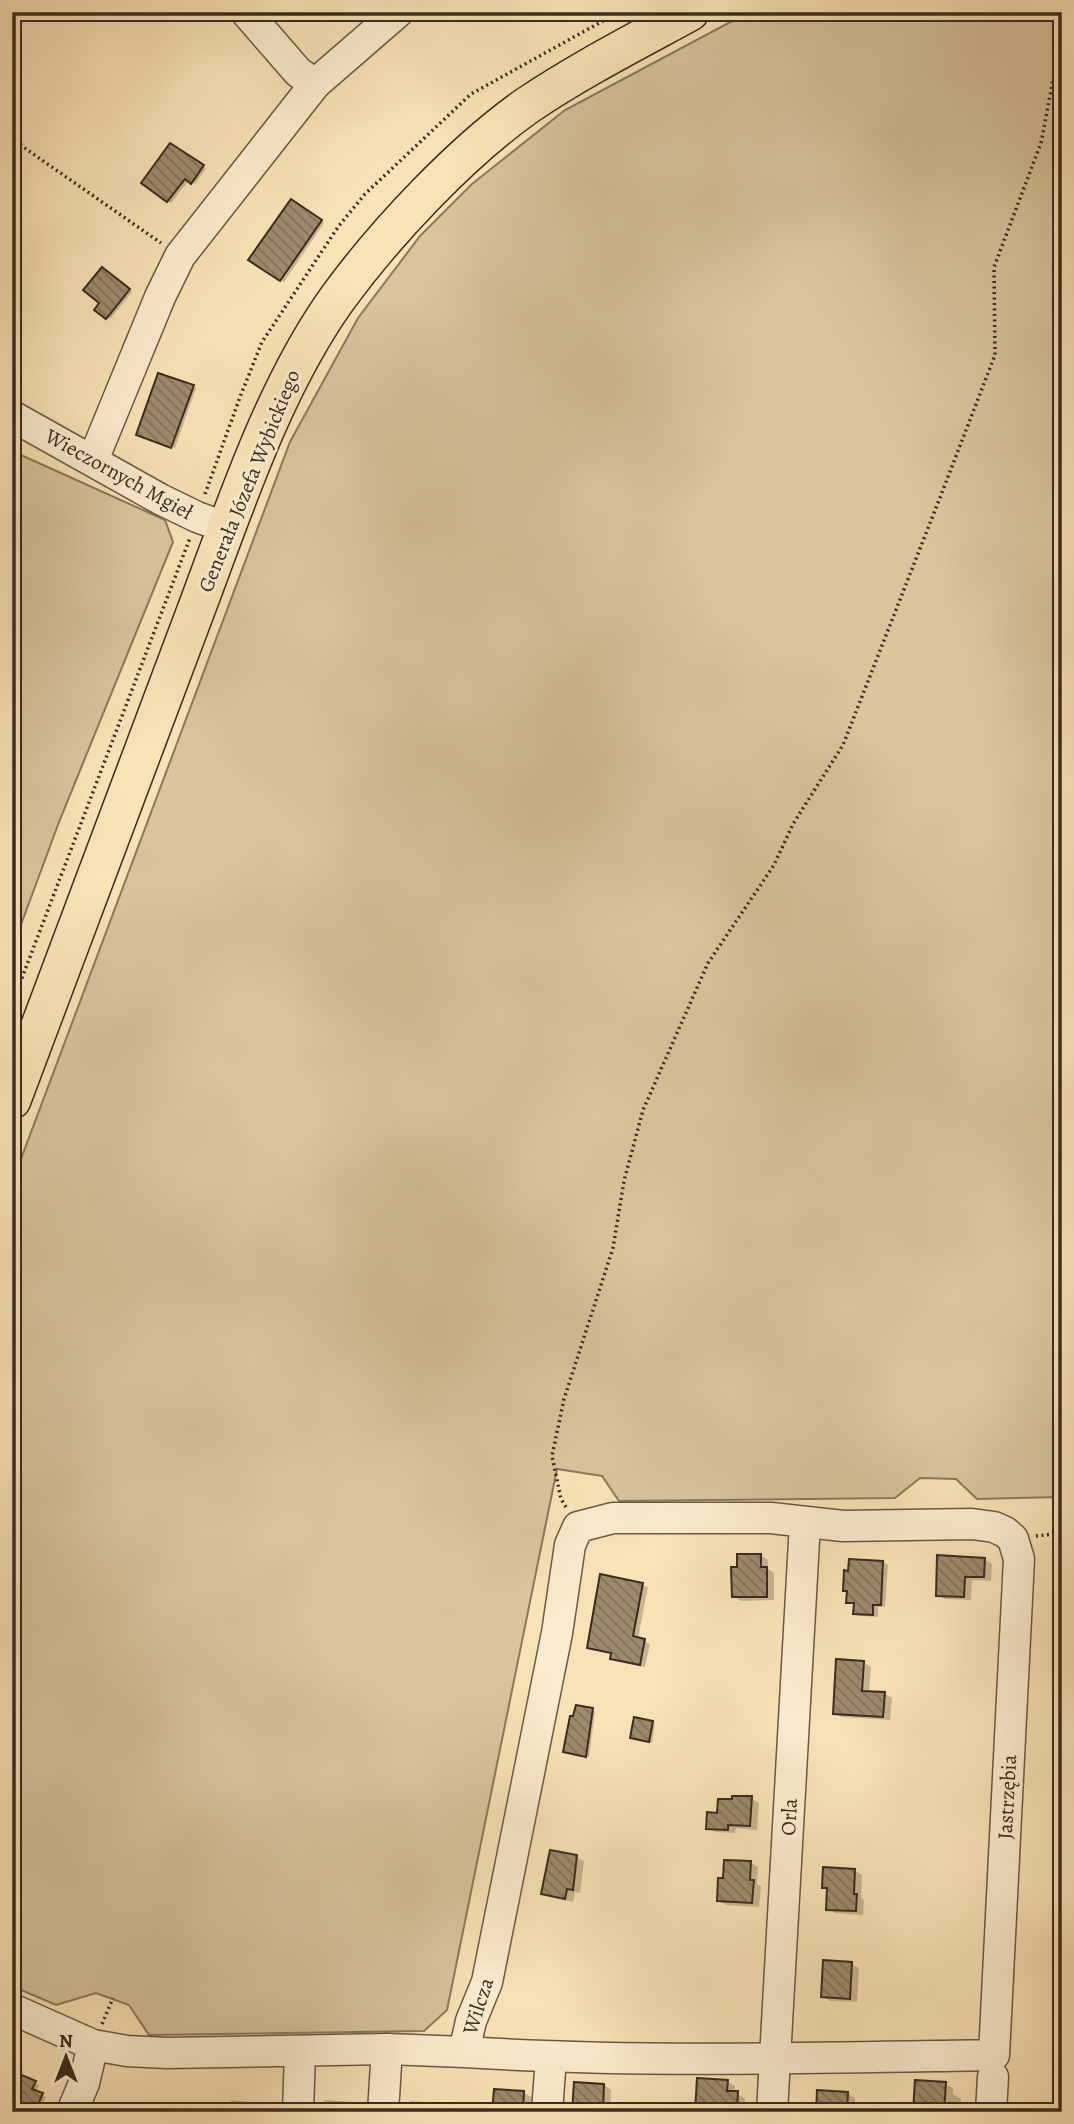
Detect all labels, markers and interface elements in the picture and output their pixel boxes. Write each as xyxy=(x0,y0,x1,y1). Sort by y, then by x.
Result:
street label: Generała Józefa Wybickiego xyxy=(191,366,307,596)
street label: Wieczornych Mgieł xyxy=(39,421,198,526)
street label: Jastrzębia xyxy=(991,1754,1023,1840)
street label: Orla xyxy=(774,1797,804,1836)
street label: Wilcza xyxy=(455,1974,500,2039)
north arrow xyxy=(32,2022,102,2092)
text: N xyxy=(59,2028,73,2054)

